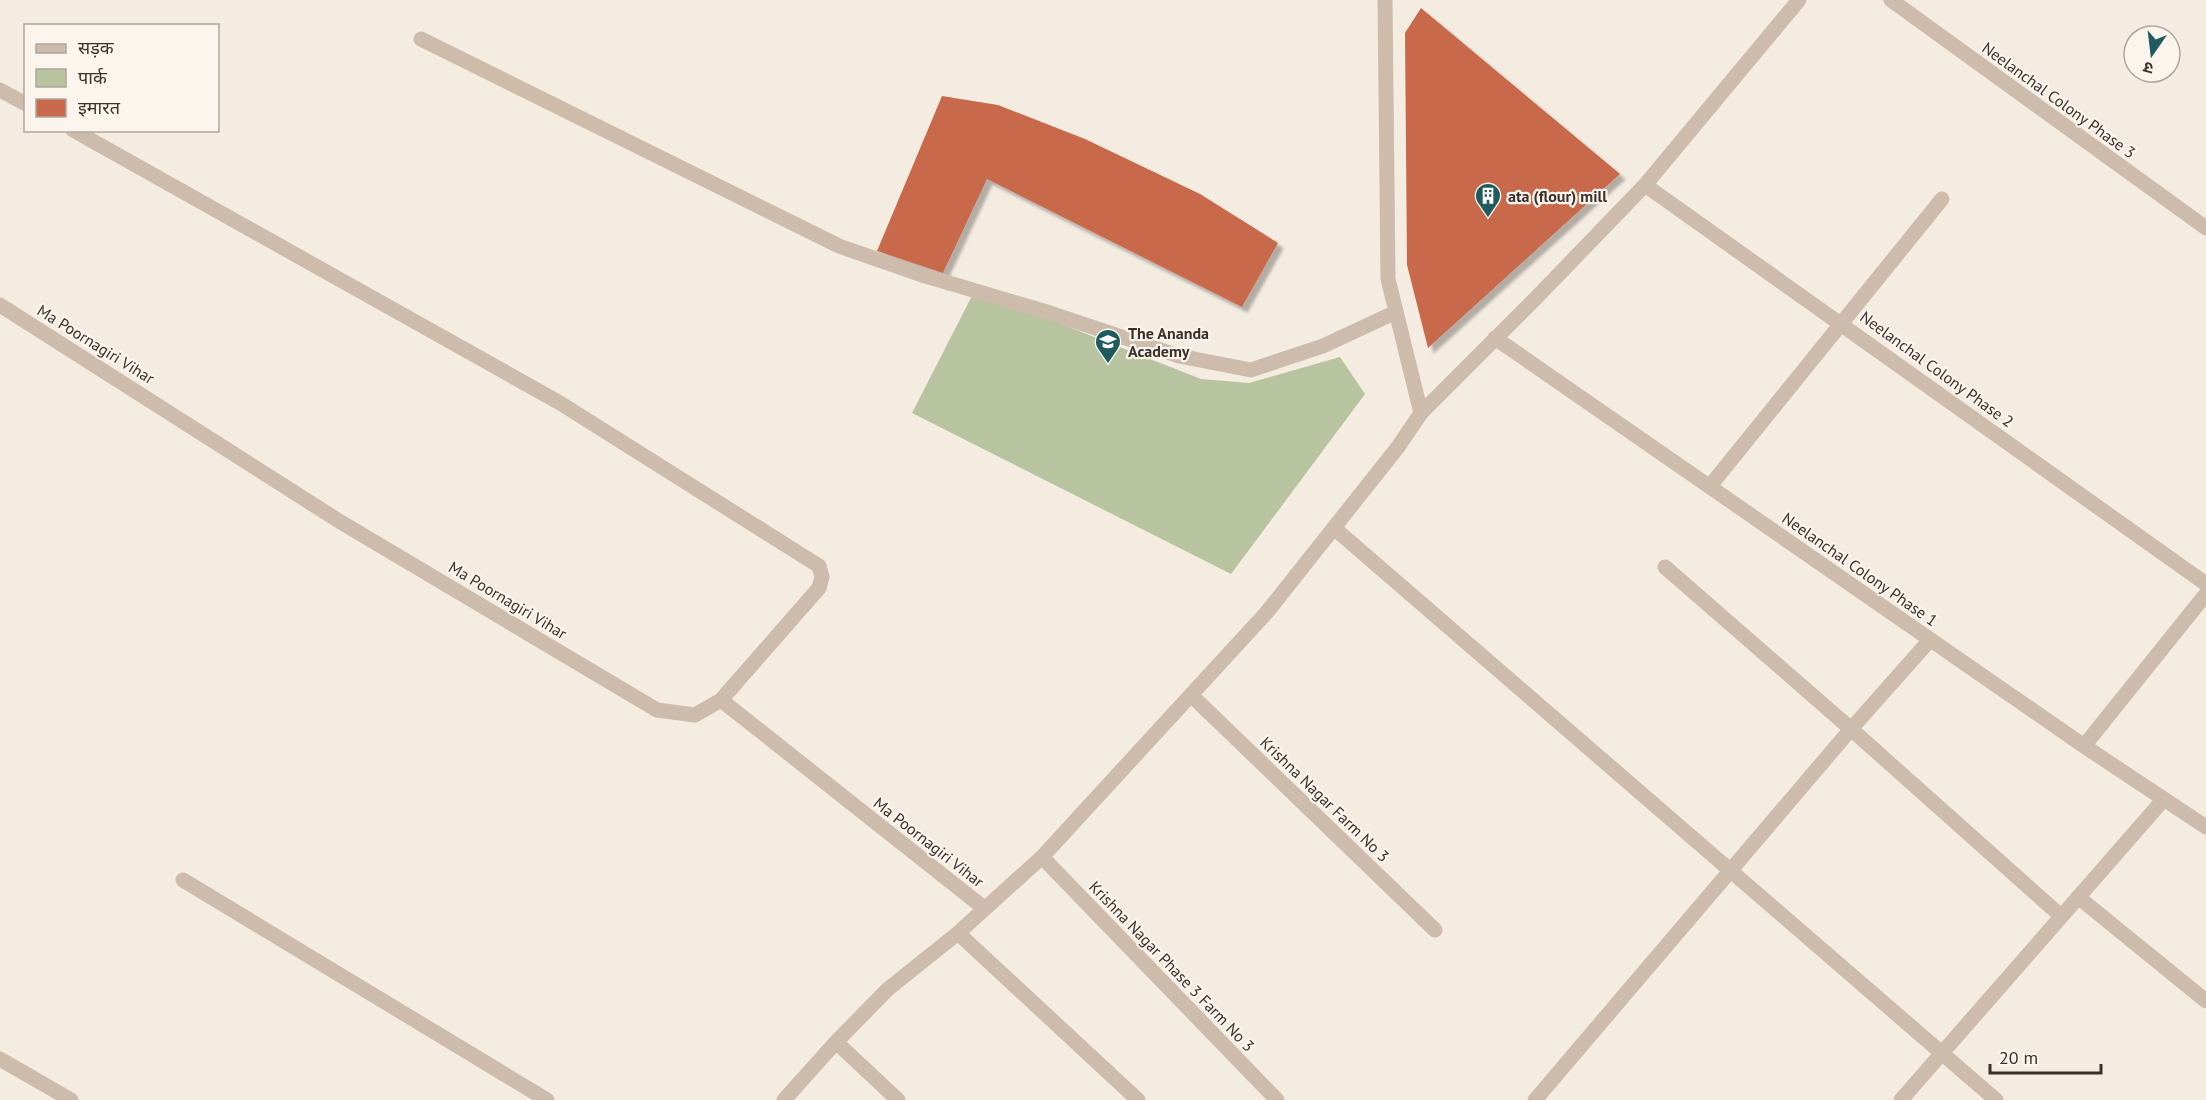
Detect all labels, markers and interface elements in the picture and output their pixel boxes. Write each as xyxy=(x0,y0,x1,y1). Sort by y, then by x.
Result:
legend xyxy=(24,24,219,132)
north arrow xyxy=(2122,24,2182,84)
text: सड़क xyxy=(78,36,115,59)
street label: Neelanchal Colony Phase 3 xyxy=(1978,38,2140,162)
text: उ xyxy=(2141,58,2155,79)
text: पार्क xyxy=(78,66,108,89)
text: इमारत xyxy=(78,96,121,119)
building icon: ata (flour) mill xyxy=(1473,181,1503,219)
place label: ata (flour) mill xyxy=(1508,186,1607,206)
street label: Ma Poornagiri Vihar xyxy=(34,300,159,388)
street label: Neelanchal Colony Phase 2 xyxy=(1856,307,2018,431)
place label: The Ananda Academy xyxy=(1128,323,1209,361)
school or university icon: The Ananda Academy xyxy=(1093,327,1123,365)
street label: Neelanchal Colony Phase 1 xyxy=(1779,508,1941,630)
street label: Ma Poornagiri Vihar xyxy=(445,557,571,643)
street label: Krishna Nagar Farm No 3 xyxy=(1256,732,1394,866)
street label: Ma Poornagiri Vihar xyxy=(870,793,989,892)
street label: Krishna Nagar Phase 3 Farm No 3 xyxy=(1085,877,1259,1055)
scale bar xyxy=(1990,1037,2101,1075)
text: 20 m xyxy=(1999,1046,2038,1069)

